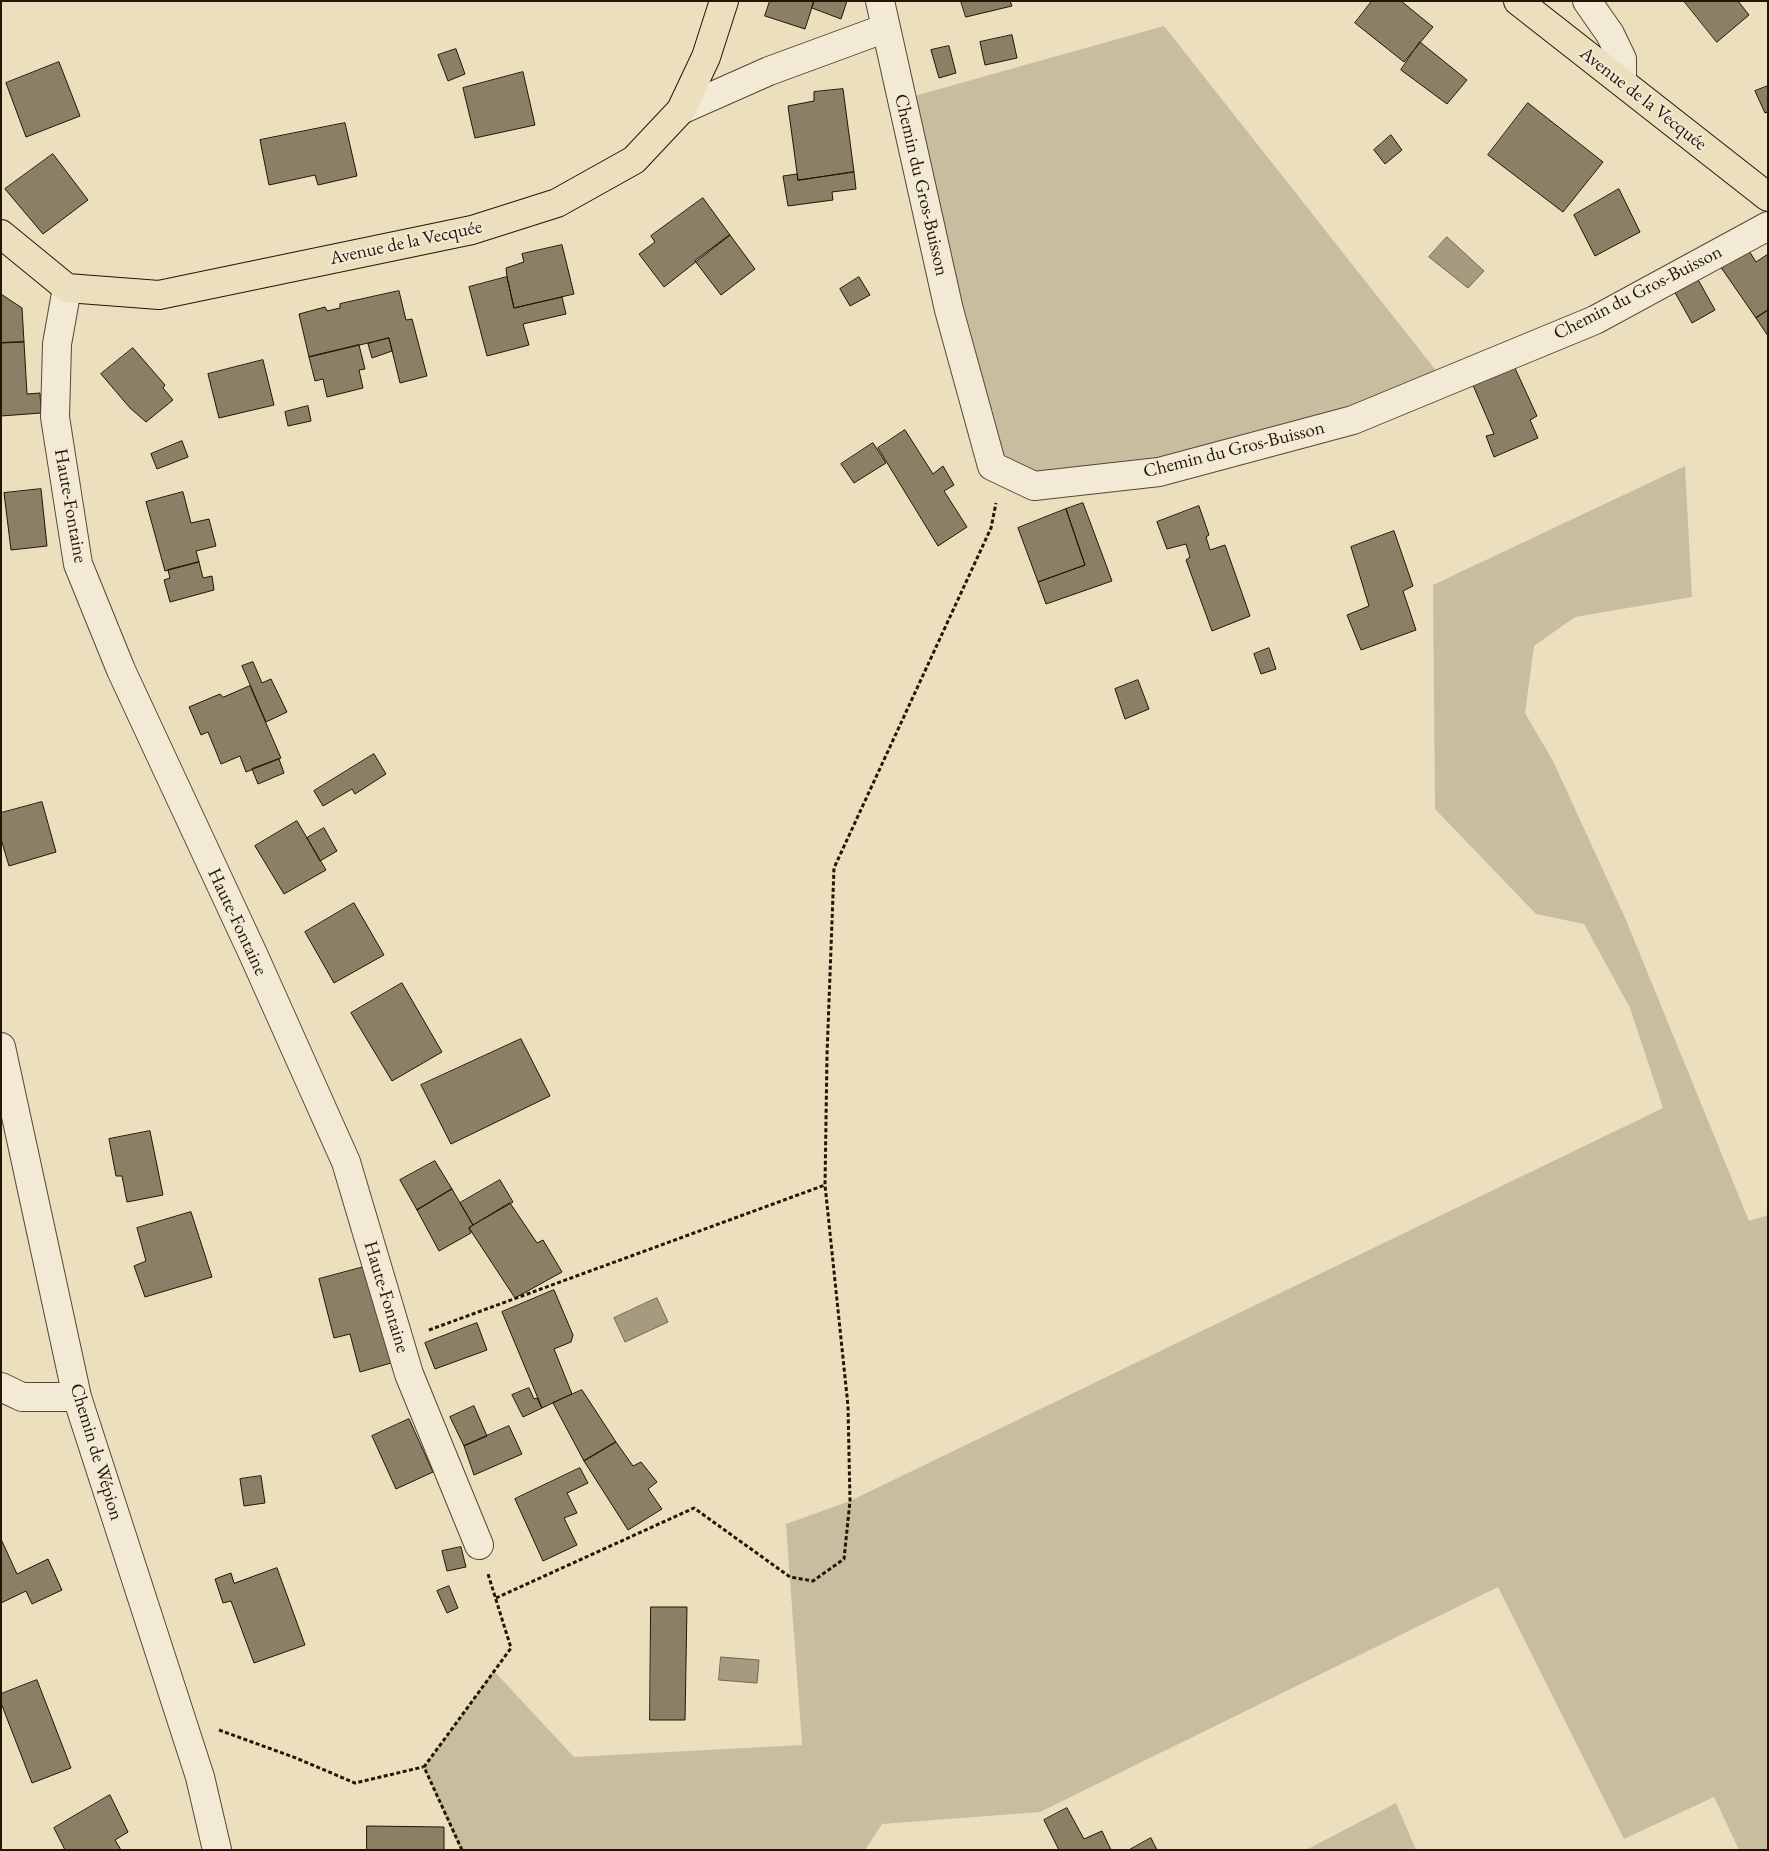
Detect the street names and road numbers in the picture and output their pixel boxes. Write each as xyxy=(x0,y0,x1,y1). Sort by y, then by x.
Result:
street label: Avenue de la Vecquée xyxy=(1575,42,1711,156)
street label: Chemin du Gros-Buisson xyxy=(889,92,953,278)
street label: Avenue de la Vecquée xyxy=(328,216,484,270)
street label: Chemin du Gros-Buisson xyxy=(1550,241,1726,345)
street label: Chemin du Gros-Buisson xyxy=(1141,416,1327,484)
street label: Haute-Fontaine xyxy=(49,447,91,565)
street label: Haute-Fontaine xyxy=(202,865,272,979)
street label: Haute-Fontaine xyxy=(358,1238,414,1356)
street label: Chemin de Wépion xyxy=(64,1381,128,1523)

